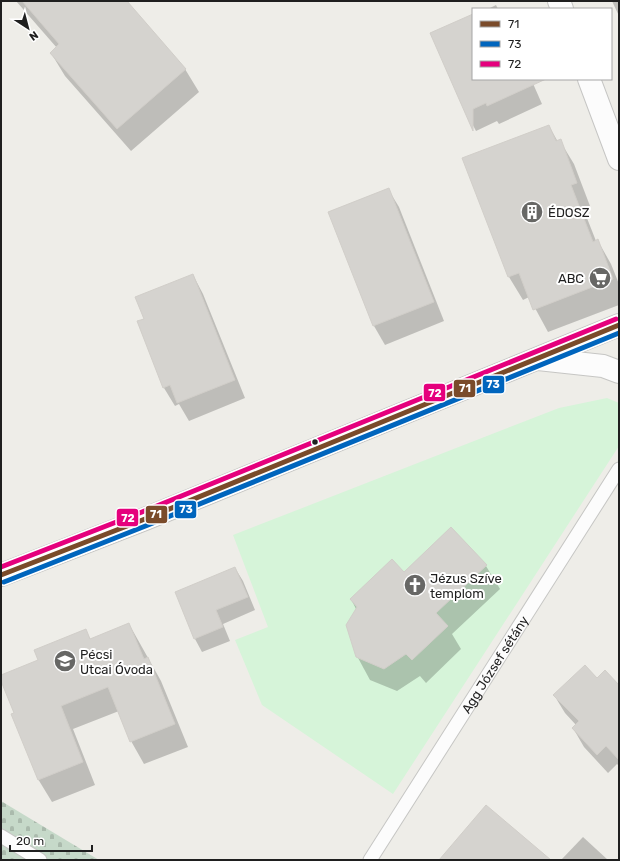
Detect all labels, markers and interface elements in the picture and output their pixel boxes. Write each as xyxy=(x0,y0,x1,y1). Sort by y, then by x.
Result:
north arrow xyxy=(8,8,48,48)
legend xyxy=(472,8,612,80)
text: 71 xyxy=(508,17,519,31)
text: N xyxy=(26,28,41,43)
text: 73 xyxy=(508,37,521,51)
text: 72 xyxy=(508,57,521,71)
building icon: ÉDOSZ xyxy=(519,199,545,225)
place label: ÉDOSZ xyxy=(548,205,590,220)
supermarket icon: ABC xyxy=(587,265,613,291)
place label: ABC xyxy=(558,271,584,286)
line badge: 73 xyxy=(482,375,505,394)
text: 73 xyxy=(486,378,500,391)
line badge: 71 xyxy=(453,379,476,398)
text: 71 xyxy=(459,382,471,395)
line badge: 72 xyxy=(423,383,446,402)
text: 72 xyxy=(428,387,442,400)
unlabelled marker xyxy=(310,437,320,447)
line badge: 73 xyxy=(174,500,197,519)
text: 73 xyxy=(179,503,193,516)
line badge: 71 xyxy=(145,505,168,524)
line badge: 72 xyxy=(116,508,139,527)
text: 71 xyxy=(150,508,162,521)
text: 72 xyxy=(121,512,135,525)
place label: Jézus Szíve templom xyxy=(430,571,502,601)
church icon: Jézus Szíve templom xyxy=(402,572,428,598)
street label: Agg József sétány xyxy=(458,613,531,716)
place label: Pécsi Utcai Óvoda xyxy=(80,647,153,677)
school or university icon: Pécsi Utcai Óvoda xyxy=(52,648,78,674)
scale bar xyxy=(10,827,92,853)
text: 20 m xyxy=(16,834,44,848)

